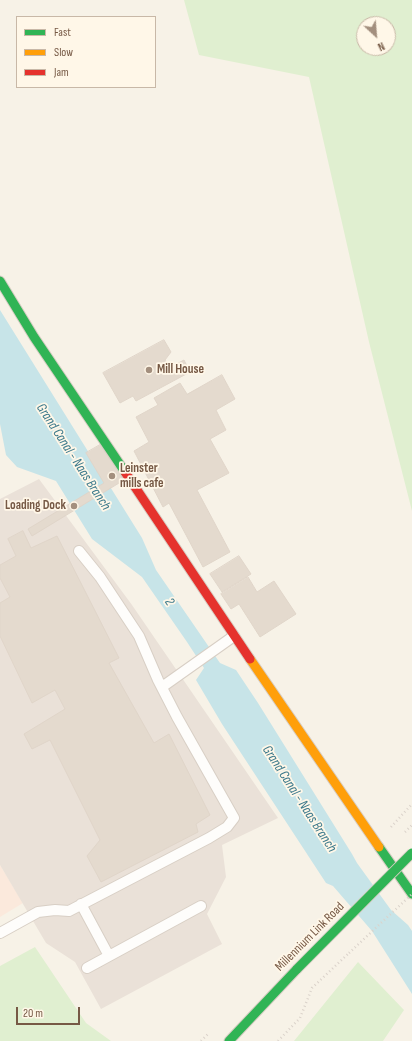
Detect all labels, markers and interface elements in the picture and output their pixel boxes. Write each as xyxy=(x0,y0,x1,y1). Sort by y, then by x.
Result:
legend xyxy=(16,16,156,88)
north arrow xyxy=(356,16,396,56)
text: Fast xyxy=(54,25,71,40)
text: N xyxy=(376,39,387,53)
text: Slow xyxy=(54,45,73,60)
text: Jam xyxy=(54,65,69,80)
place label: Mill House xyxy=(157,362,204,378)
marker: Mill House xyxy=(144,365,154,375)
water label: Grand Canal - Naas Branch xyxy=(32,400,114,514)
place label: Leinster mills cafe xyxy=(120,461,164,492)
marker: Leinster mills cafe xyxy=(107,471,117,481)
place label: Loading Dock xyxy=(5,498,66,514)
marker: Loading Dock xyxy=(69,501,79,511)
water label: 2 xyxy=(161,595,177,609)
water label: Grand Canal - Naas Branch xyxy=(258,742,340,856)
street label: Millennium Link Road xyxy=(272,899,348,975)
scale bar xyxy=(18,999,82,1025)
text: 20 m xyxy=(23,1006,43,1021)

